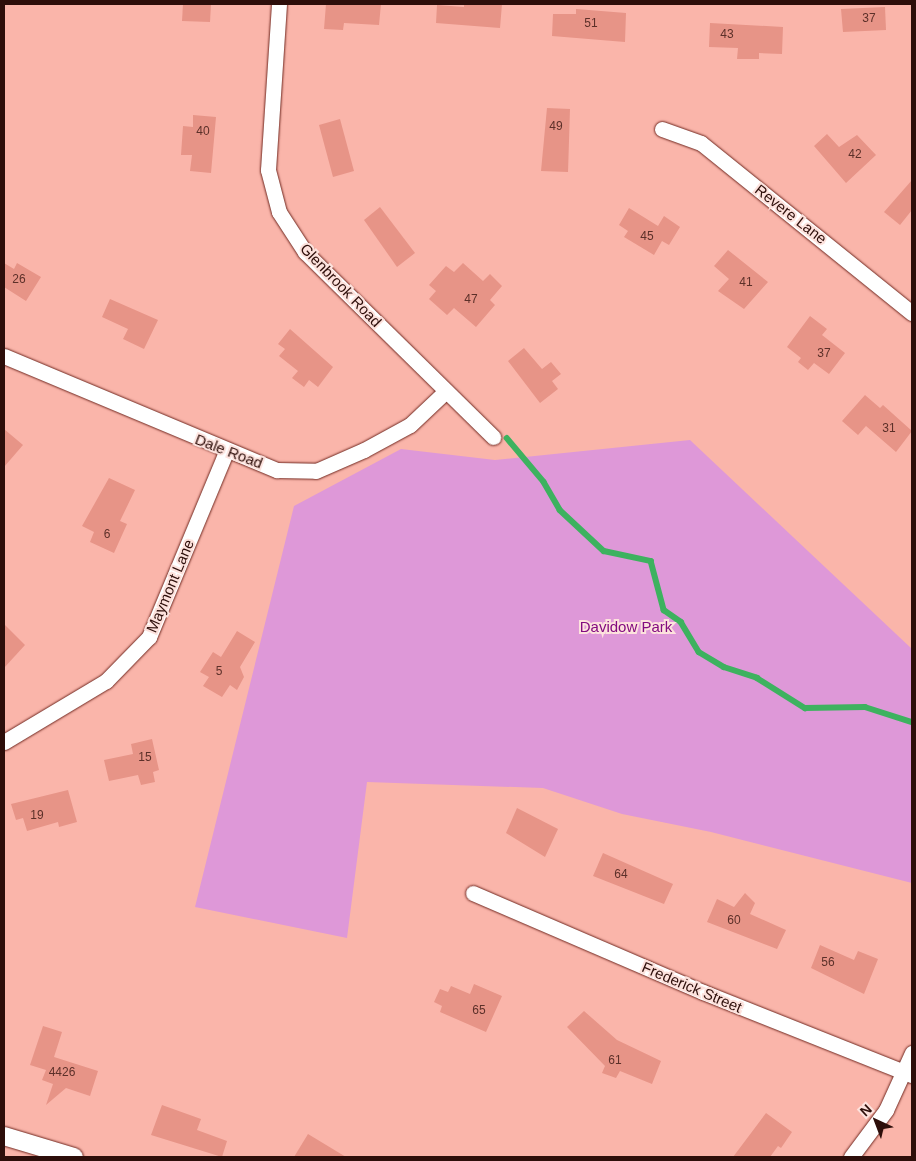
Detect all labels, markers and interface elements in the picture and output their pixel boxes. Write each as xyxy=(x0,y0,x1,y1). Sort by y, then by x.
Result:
house number: 37 xyxy=(862,12,876,26)
house number: 51 xyxy=(584,17,598,31)
house number: 43 xyxy=(720,28,734,42)
house number: 49 xyxy=(549,120,563,134)
house number: 40 xyxy=(196,125,210,139)
house number: 42 xyxy=(848,148,862,162)
street label: Revere Lane xyxy=(752,180,830,248)
house number: 45 xyxy=(640,230,654,244)
street label: Glenbrook Road xyxy=(297,239,385,331)
house number: 26 xyxy=(12,273,26,287)
house number: 41 xyxy=(739,276,753,290)
house number: 47 xyxy=(464,293,478,307)
house number: 37 xyxy=(817,347,831,361)
house number: 31 xyxy=(882,422,896,436)
street label: Dale Road xyxy=(193,430,265,472)
house number: 6 xyxy=(104,528,110,542)
street label: Maymont Lane xyxy=(142,537,198,635)
park label: Davidow Park xyxy=(580,618,672,636)
house number: 5 xyxy=(216,665,222,679)
house number: 15 xyxy=(138,751,152,765)
house number: 19 xyxy=(30,809,44,823)
house number: 64 xyxy=(614,868,628,882)
house number: 60 xyxy=(727,914,741,928)
house number: 56 xyxy=(821,956,835,970)
street label: Frederick Street xyxy=(639,958,745,1016)
house number: 65 xyxy=(472,1004,486,1018)
house number: 61 xyxy=(608,1054,622,1068)
house number: 4426 xyxy=(49,1066,75,1080)
north arrow xyxy=(851,1096,901,1146)
text: N xyxy=(857,1101,875,1119)

